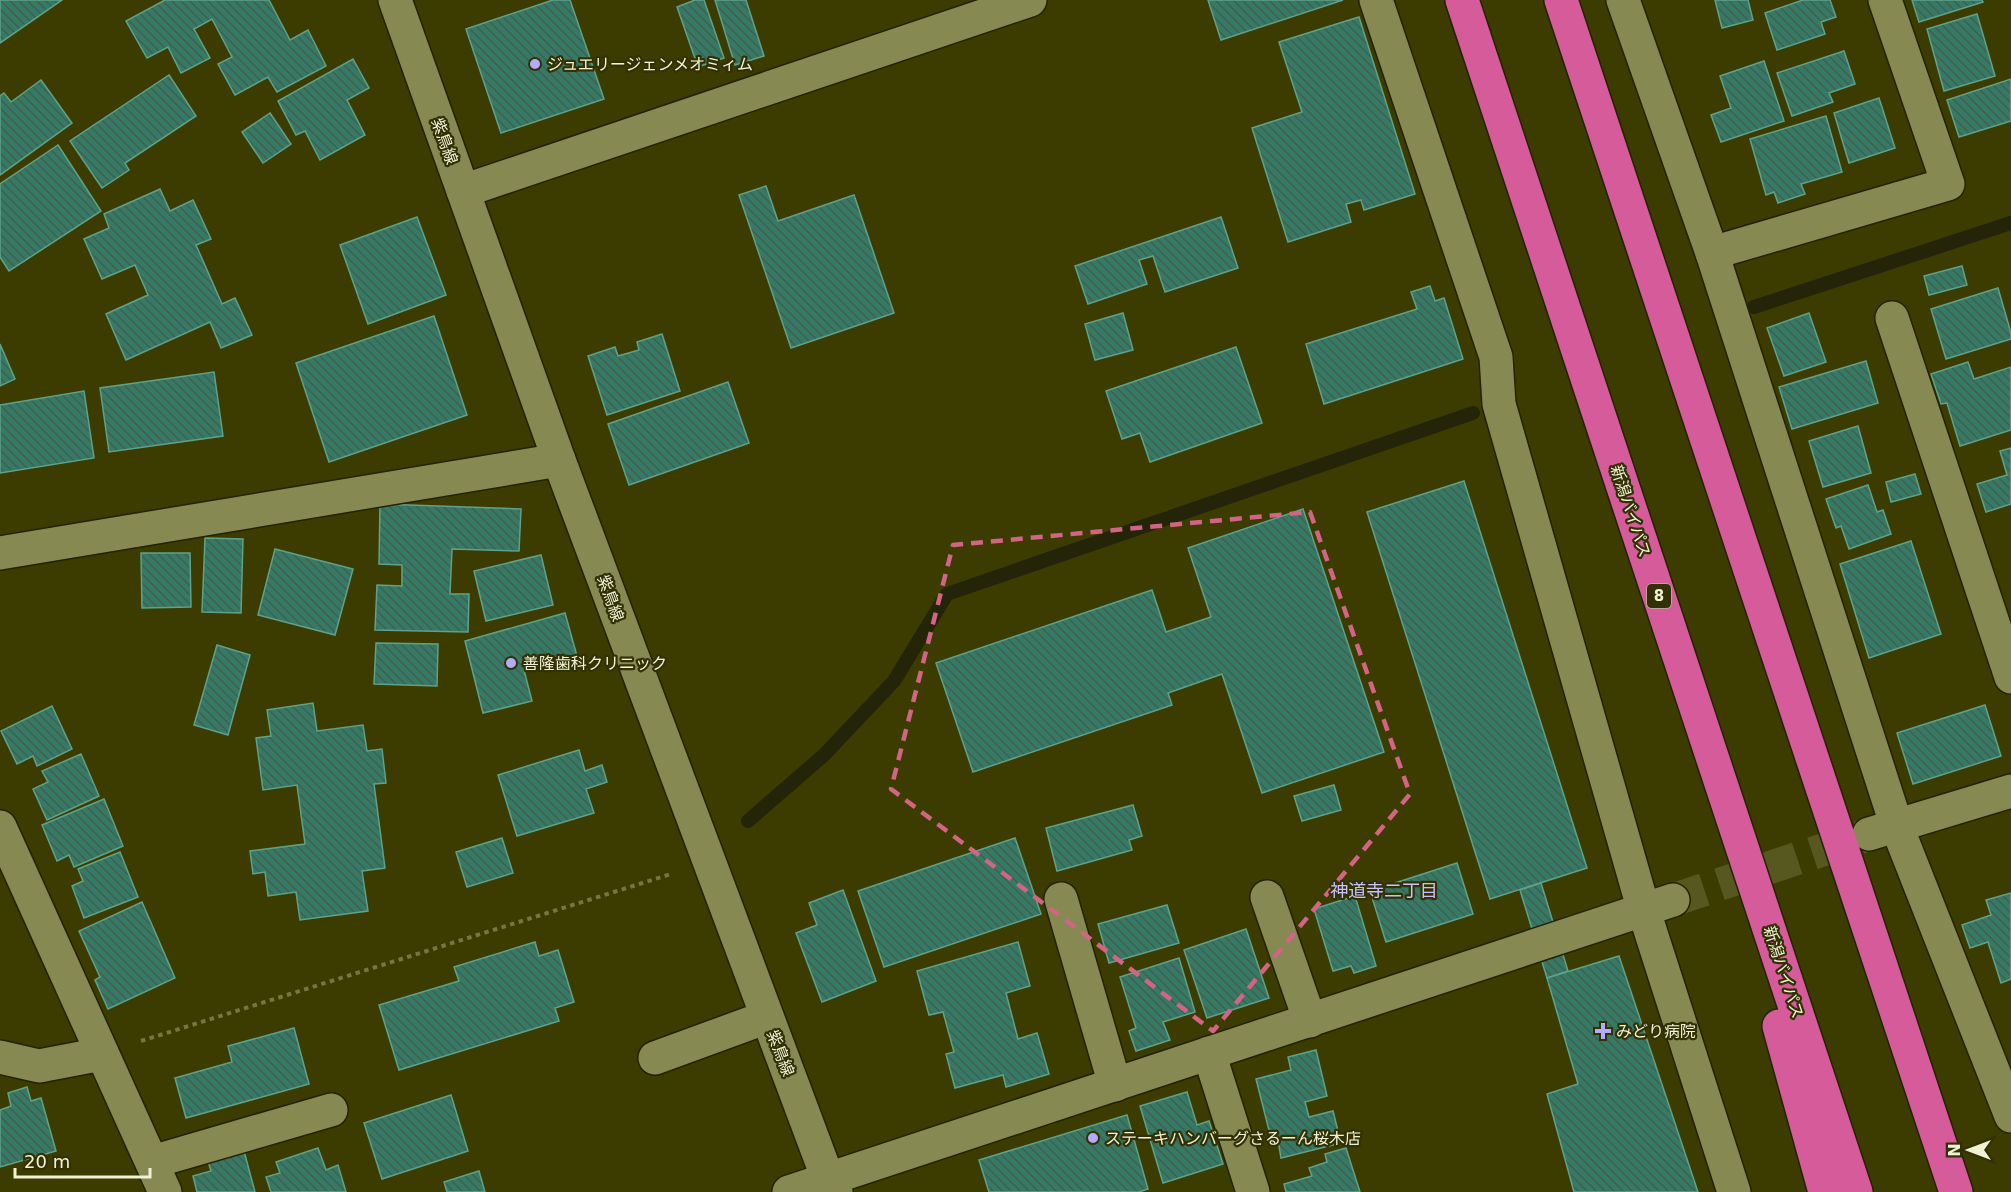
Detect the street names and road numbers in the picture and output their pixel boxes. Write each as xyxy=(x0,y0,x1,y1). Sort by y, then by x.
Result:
street label: 紫鳥線 xyxy=(427,115,462,167)
street label: 新潟バイパス xyxy=(1607,463,1654,560)
street label: 紫鳥線 xyxy=(593,572,628,624)
road number: 8 xyxy=(1647,584,1671,608)
street label: 新潟バイパス xyxy=(1760,924,1807,1021)
street label: 紫鳥線 xyxy=(763,1027,798,1079)

